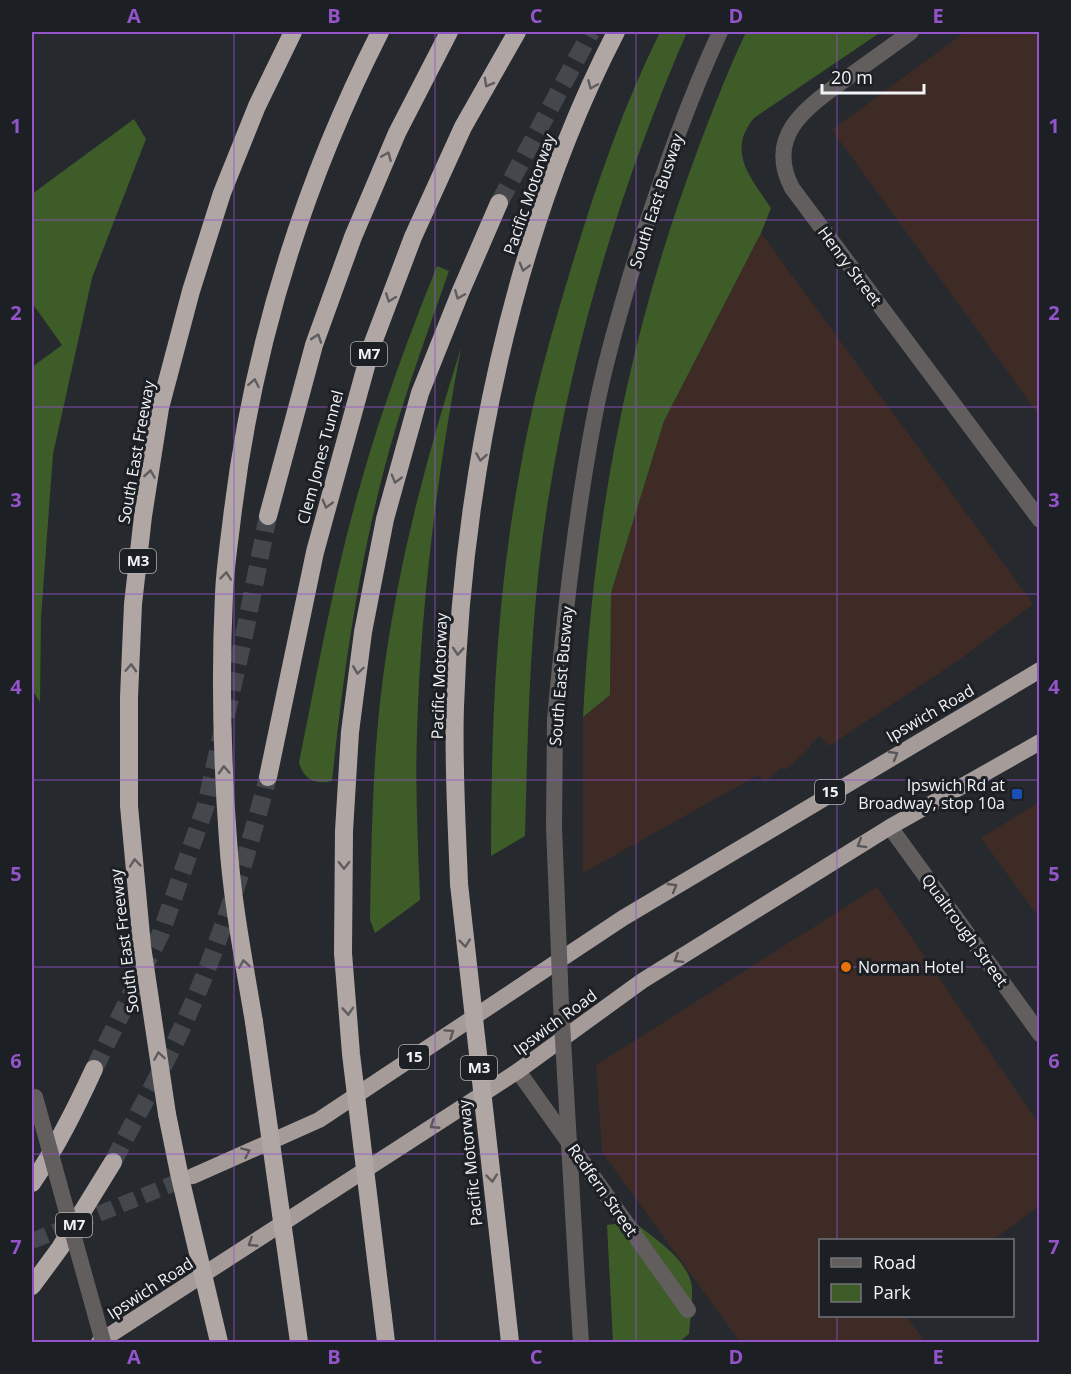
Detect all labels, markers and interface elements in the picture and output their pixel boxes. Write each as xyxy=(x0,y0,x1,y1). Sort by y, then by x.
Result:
text: A xyxy=(127,2,141,29)
text: B xyxy=(327,2,341,29)
text: C xyxy=(530,2,543,29)
text: D xyxy=(729,2,743,29)
text: E xyxy=(932,2,944,29)
scale bar xyxy=(822,57,924,95)
text: 20 m xyxy=(831,65,873,89)
one-way arrow xyxy=(484,76,495,87)
one-way arrow xyxy=(587,78,599,89)
text: 1 xyxy=(10,112,22,139)
text: 1 xyxy=(1048,112,1060,139)
street label: Pacific Motorway xyxy=(498,130,560,257)
street label: South East Busway xyxy=(624,130,688,271)
one-way arrow xyxy=(380,151,392,162)
street label: Henry Street xyxy=(813,222,887,310)
one-way arrow xyxy=(519,261,531,272)
one-way arrow xyxy=(454,289,466,300)
one-way arrow xyxy=(385,292,397,303)
text: 2 xyxy=(10,299,22,326)
text: 2 xyxy=(1048,299,1060,326)
one-way arrow xyxy=(309,333,322,344)
road number: M7 xyxy=(351,342,387,366)
street label: South East Freeway xyxy=(113,378,160,525)
one-way arrow xyxy=(248,378,260,387)
street label: Clem Jones Tunnel xyxy=(292,388,348,526)
one-way arrow xyxy=(475,452,488,462)
one-way arrow xyxy=(143,469,155,479)
one-way arrow xyxy=(391,473,403,484)
text: 3 xyxy=(10,486,22,513)
text: 3 xyxy=(1048,486,1060,513)
one-way arrow xyxy=(322,499,335,509)
road number: M3 xyxy=(120,549,156,573)
one-way arrow xyxy=(219,571,232,580)
street label: South East Busway xyxy=(544,604,578,747)
street label: Pacific Motorway xyxy=(426,611,452,740)
one-way arrow xyxy=(452,646,465,655)
one-way arrow xyxy=(124,663,137,672)
one-way arrow xyxy=(352,666,364,675)
text: 4 xyxy=(10,673,22,700)
text: 4 xyxy=(1048,673,1060,700)
street label: Ipswich Road xyxy=(882,679,978,747)
one-way arrow xyxy=(888,751,898,762)
one-way arrow xyxy=(218,766,231,775)
place label: Ipswich Rd at Broadway, stop 10a xyxy=(858,774,1005,814)
road number: 15 xyxy=(815,780,845,804)
marker: Ipswich Rd at Broadway, stop 10a xyxy=(1010,787,1024,801)
one-way arrow xyxy=(857,837,867,849)
one-way arrow xyxy=(129,858,142,867)
text: 5 xyxy=(10,860,22,887)
one-way arrow xyxy=(338,860,350,869)
text: 5 xyxy=(1048,860,1060,887)
street label: South East Freeway xyxy=(104,867,144,1014)
street label: Qualtrough Street xyxy=(917,869,1014,991)
one-way arrow xyxy=(667,883,677,895)
one-way arrow xyxy=(459,938,471,947)
one-way arrow xyxy=(674,951,684,963)
place label: Norman Hotel xyxy=(858,956,964,978)
one-way arrow xyxy=(239,959,251,969)
marker: Norman Hotel xyxy=(839,960,853,974)
street label: Ipswich Road xyxy=(509,984,601,1060)
one-way arrow xyxy=(341,1007,354,1016)
one-way arrow xyxy=(444,1028,454,1040)
road number: 15 xyxy=(399,1045,429,1069)
text: 6 xyxy=(10,1047,22,1074)
text: 6 xyxy=(1048,1047,1060,1074)
one-way arrow xyxy=(153,1051,165,1061)
road number: M3 xyxy=(461,1056,497,1080)
street label: Pacific Motorway xyxy=(452,1098,488,1227)
one-way arrow xyxy=(429,1118,440,1129)
street label: Redfern Street xyxy=(563,1139,643,1241)
one-way arrow xyxy=(240,1147,251,1159)
one-way arrow xyxy=(485,1174,498,1183)
road number: M7 xyxy=(56,1213,92,1237)
text: 7 xyxy=(10,1233,22,1260)
text: 7 xyxy=(1048,1233,1060,1260)
one-way arrow xyxy=(248,1236,259,1247)
legend xyxy=(819,1239,1014,1317)
text: Road xyxy=(873,1250,916,1274)
street label: Ipswich Road xyxy=(103,1252,197,1324)
text: Park xyxy=(873,1280,911,1304)
text: A xyxy=(127,1343,141,1370)
text: B xyxy=(327,1343,341,1370)
text: C xyxy=(530,1343,543,1370)
text: D xyxy=(729,1343,743,1370)
text: E xyxy=(932,1343,944,1370)

